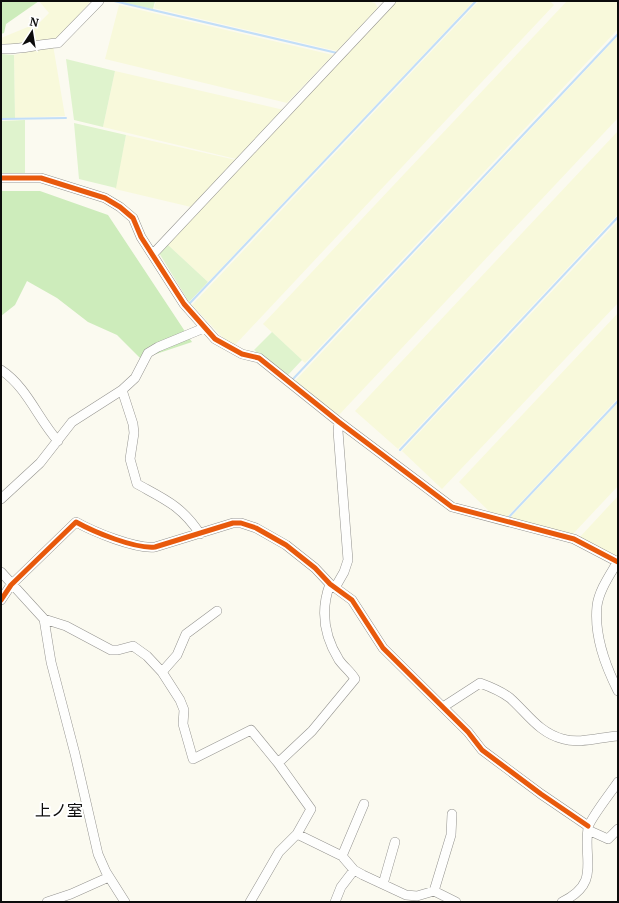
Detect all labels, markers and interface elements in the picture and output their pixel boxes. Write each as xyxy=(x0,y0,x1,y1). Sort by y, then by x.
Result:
north arrow xyxy=(12,12,52,52)
text: N xyxy=(28,14,40,30)
district label: 上ノ室 xyxy=(35,800,83,820)

